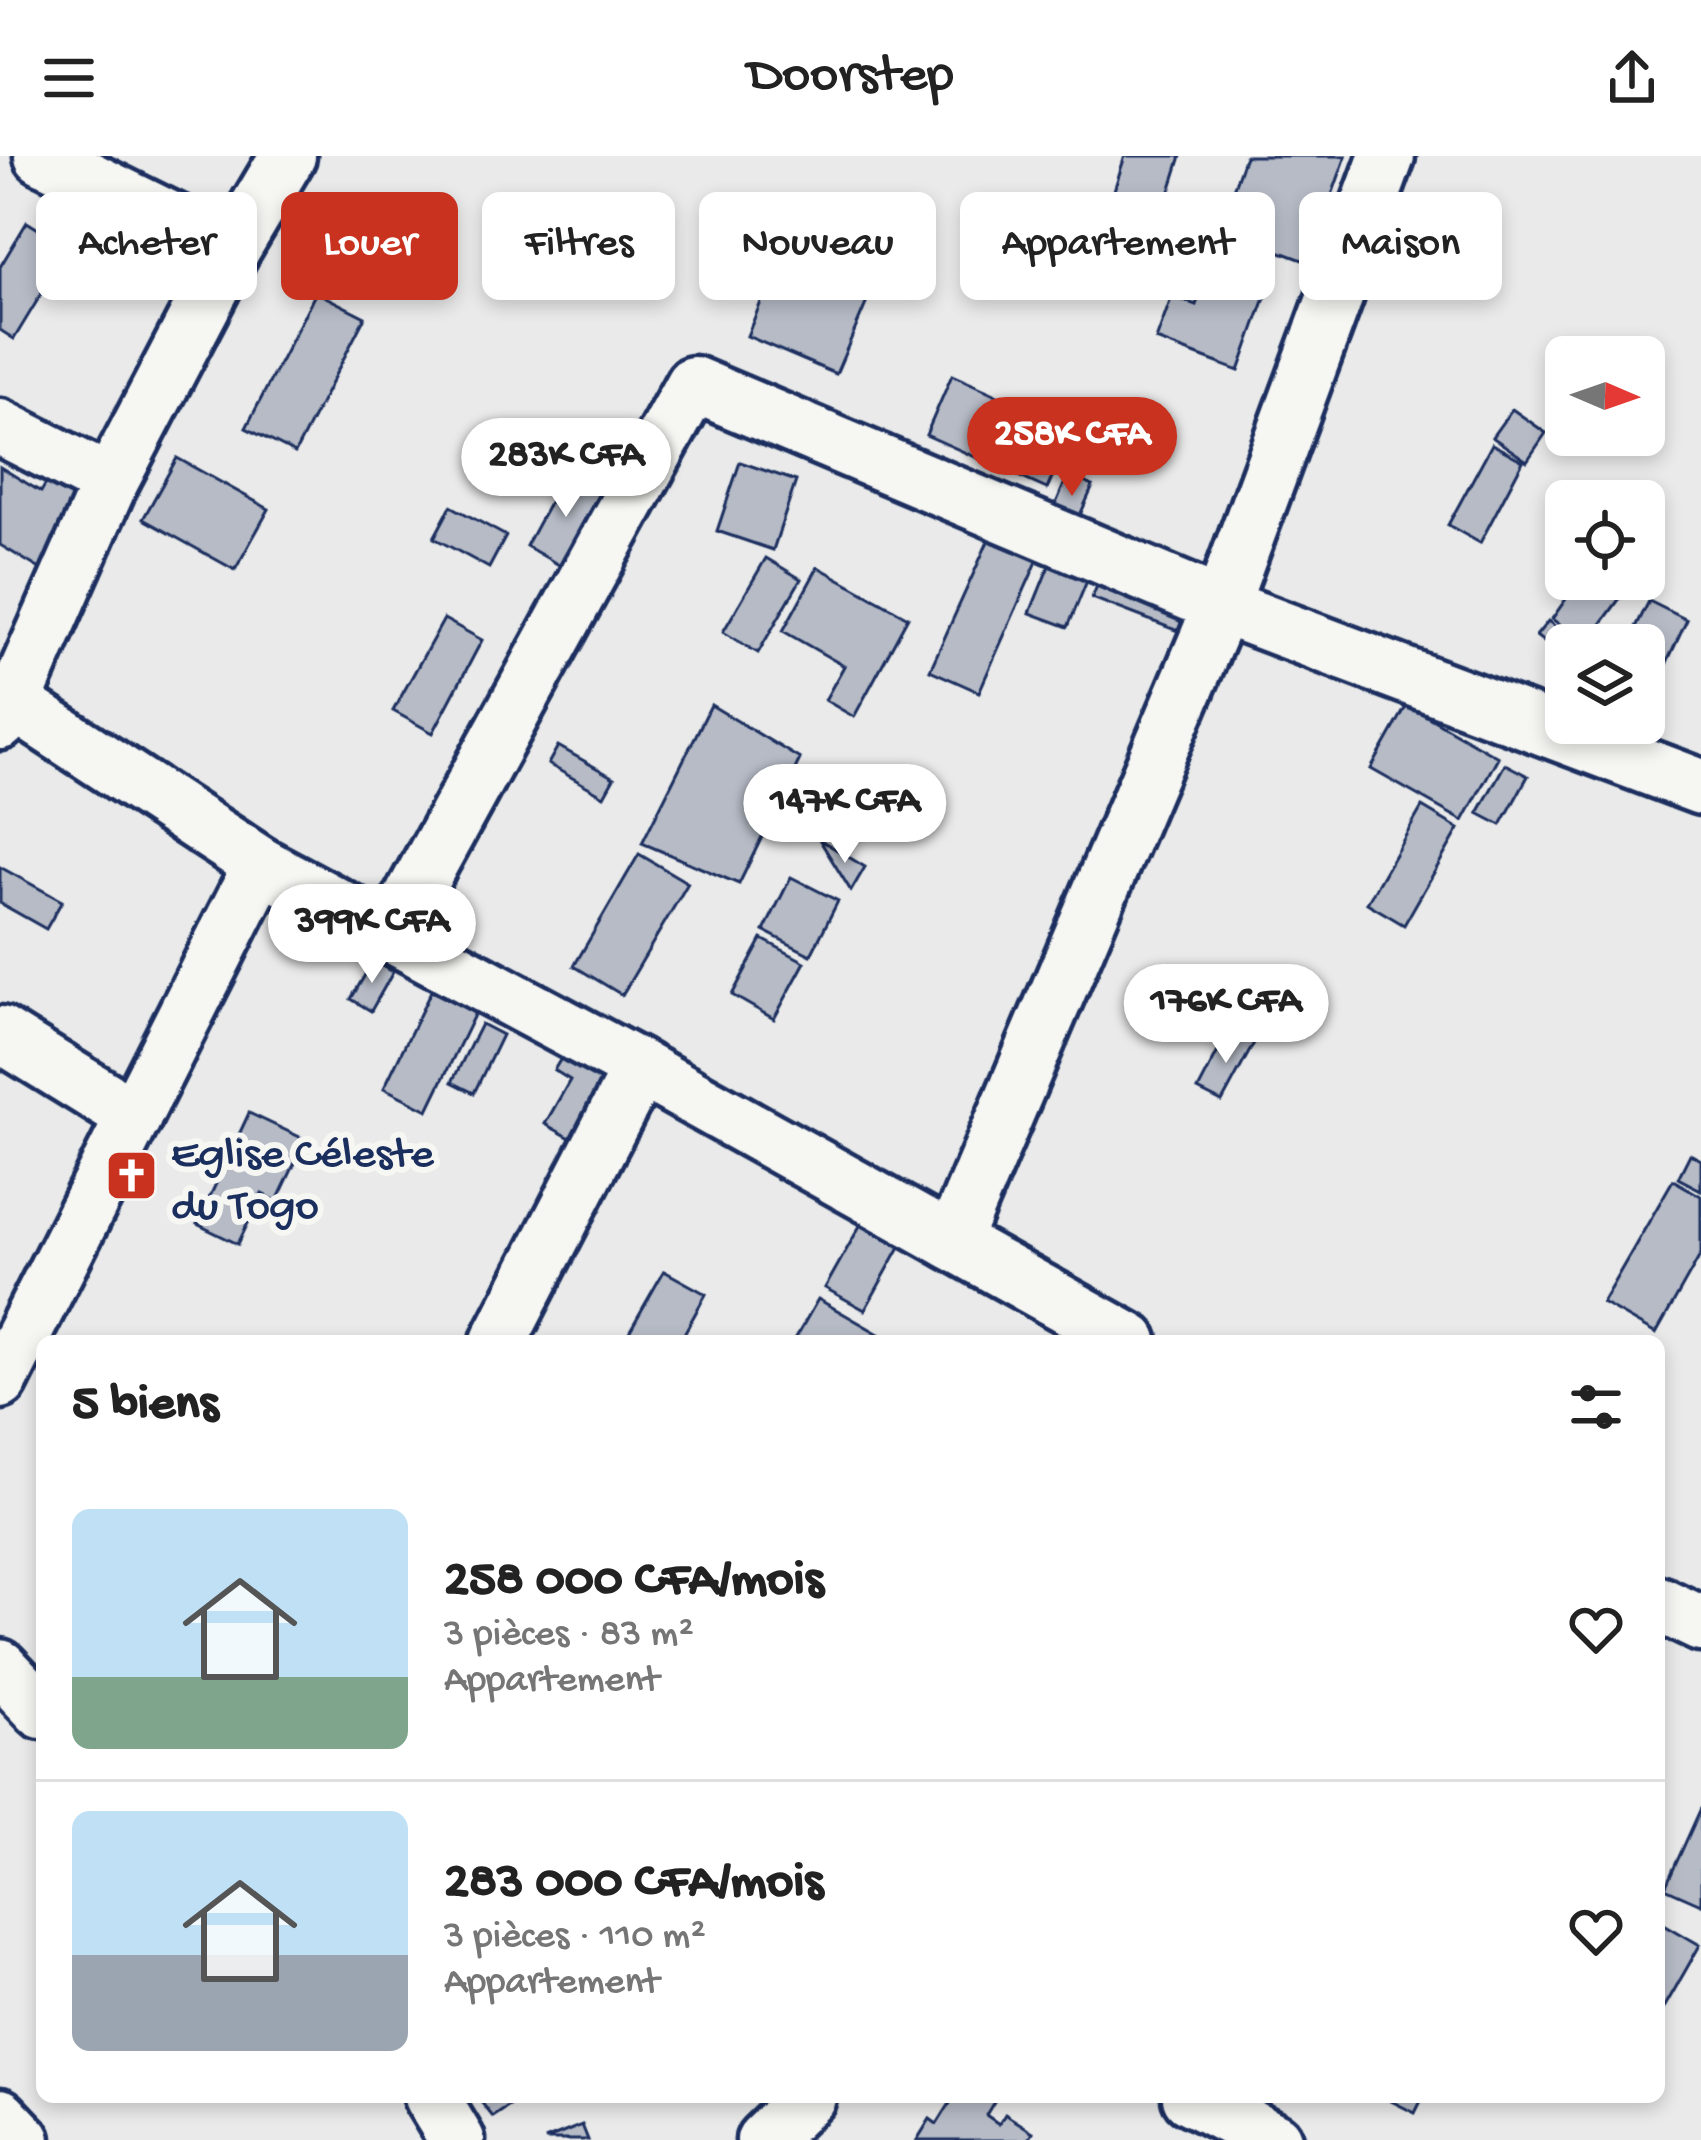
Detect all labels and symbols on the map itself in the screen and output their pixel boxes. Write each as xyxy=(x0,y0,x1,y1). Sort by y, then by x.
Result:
north arrow xyxy=(1545,336,1665,456)
pin: 258K CFA xyxy=(948,397,1196,499)
pin: 283K CFA xyxy=(442,418,690,520)
pin: 147K CFA xyxy=(721,764,969,866)
pin: 399K CFA xyxy=(248,884,496,986)
pin: 176K CFA xyxy=(1102,964,1350,1066)
place label: Eglise Céleste du Togo xyxy=(171,1130,434,1235)
church icon: Eglise Céleste du Togo xyxy=(104,1147,160,1203)

